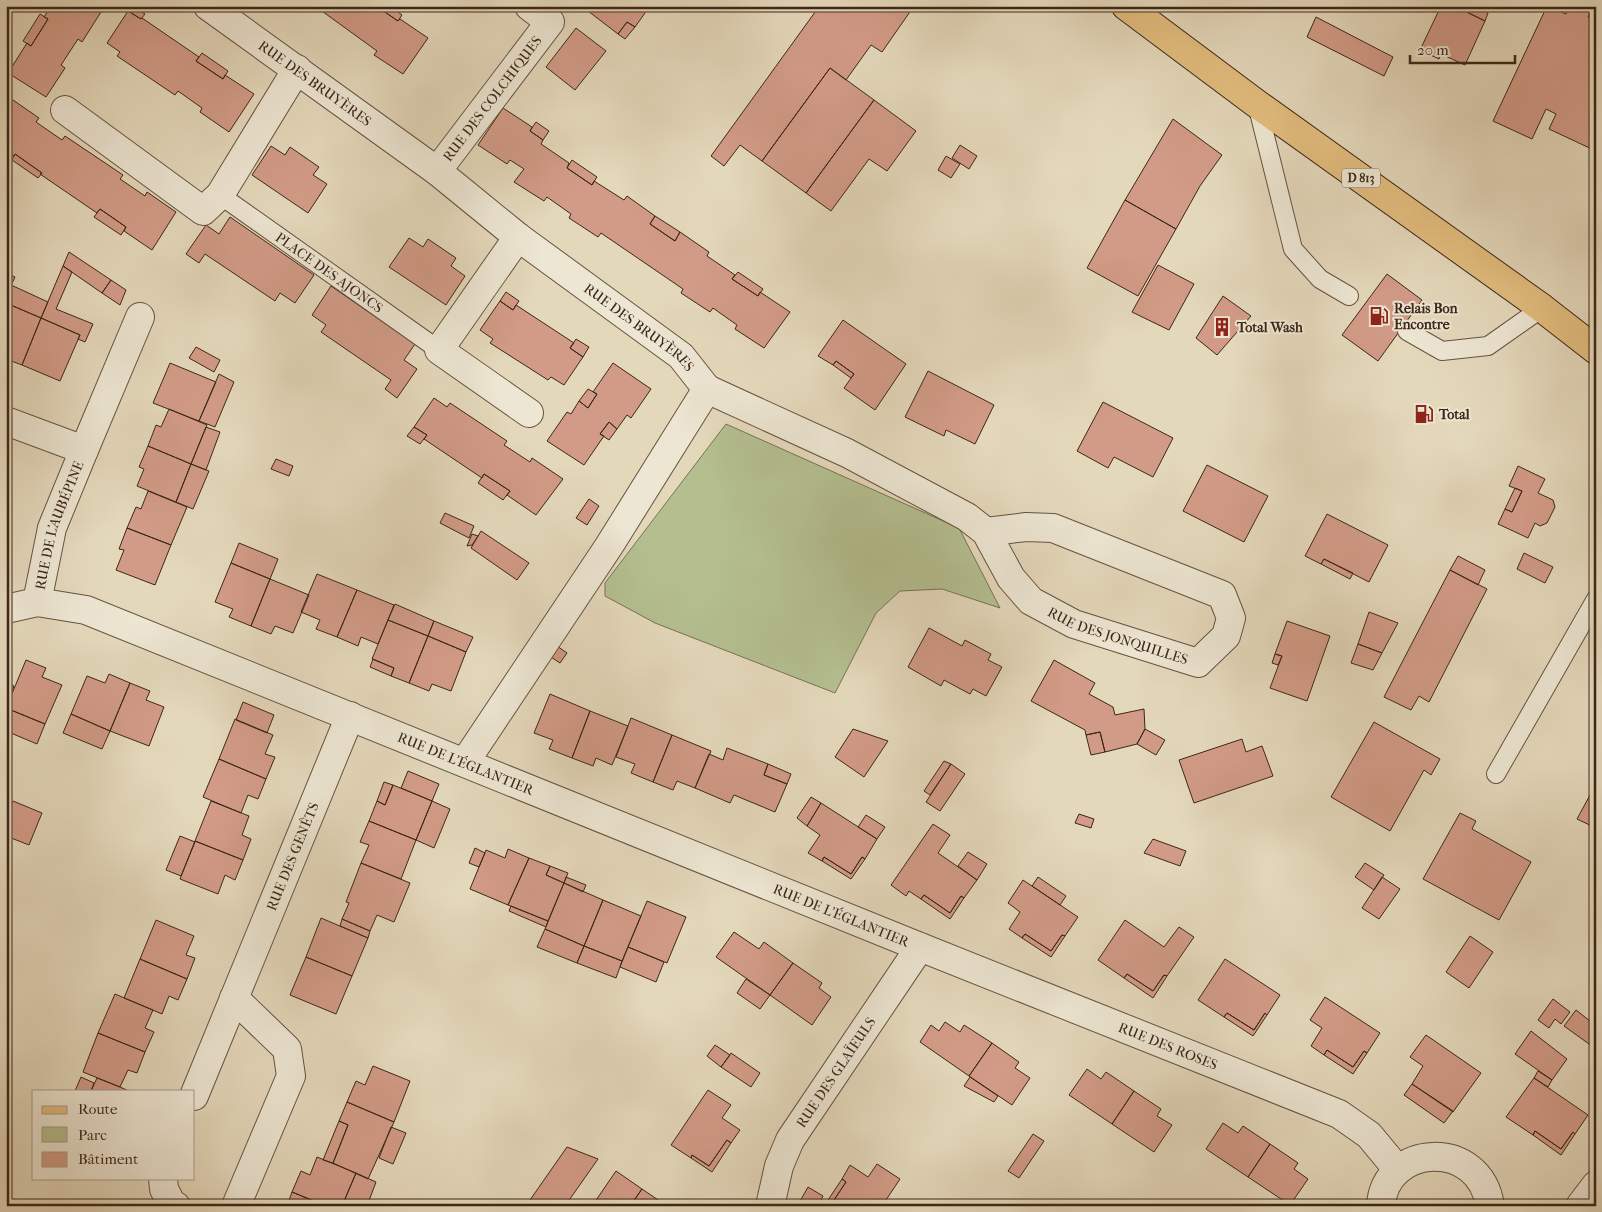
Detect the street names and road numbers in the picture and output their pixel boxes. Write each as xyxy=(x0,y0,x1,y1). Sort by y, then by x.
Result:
street label: RUE DES COLCHIQUES xyxy=(439,32,545,165)
street label: RUE DES BRUYÈRES xyxy=(255,37,375,130)
road number: D 813 xyxy=(1342,168,1380,188)
street label: PLACE DES AJONCS xyxy=(272,228,387,316)
street label: RUE DES BRUYÈRES xyxy=(581,280,698,375)
street label: RUE DE L'AUBÉPINE xyxy=(31,458,87,591)
street label: RUE DES JONQUILLES xyxy=(1045,603,1190,668)
street label: RUE DE L'ÉGLANTIER xyxy=(395,728,537,799)
street label: RUE DES GENÊTS xyxy=(263,800,322,913)
street label: RUE DE L'ÉGLANTIER xyxy=(771,880,913,951)
street label: RUE DES GLAÏEULS xyxy=(792,1014,879,1131)
street label: RUE DES ROSES xyxy=(1116,1018,1220,1073)

